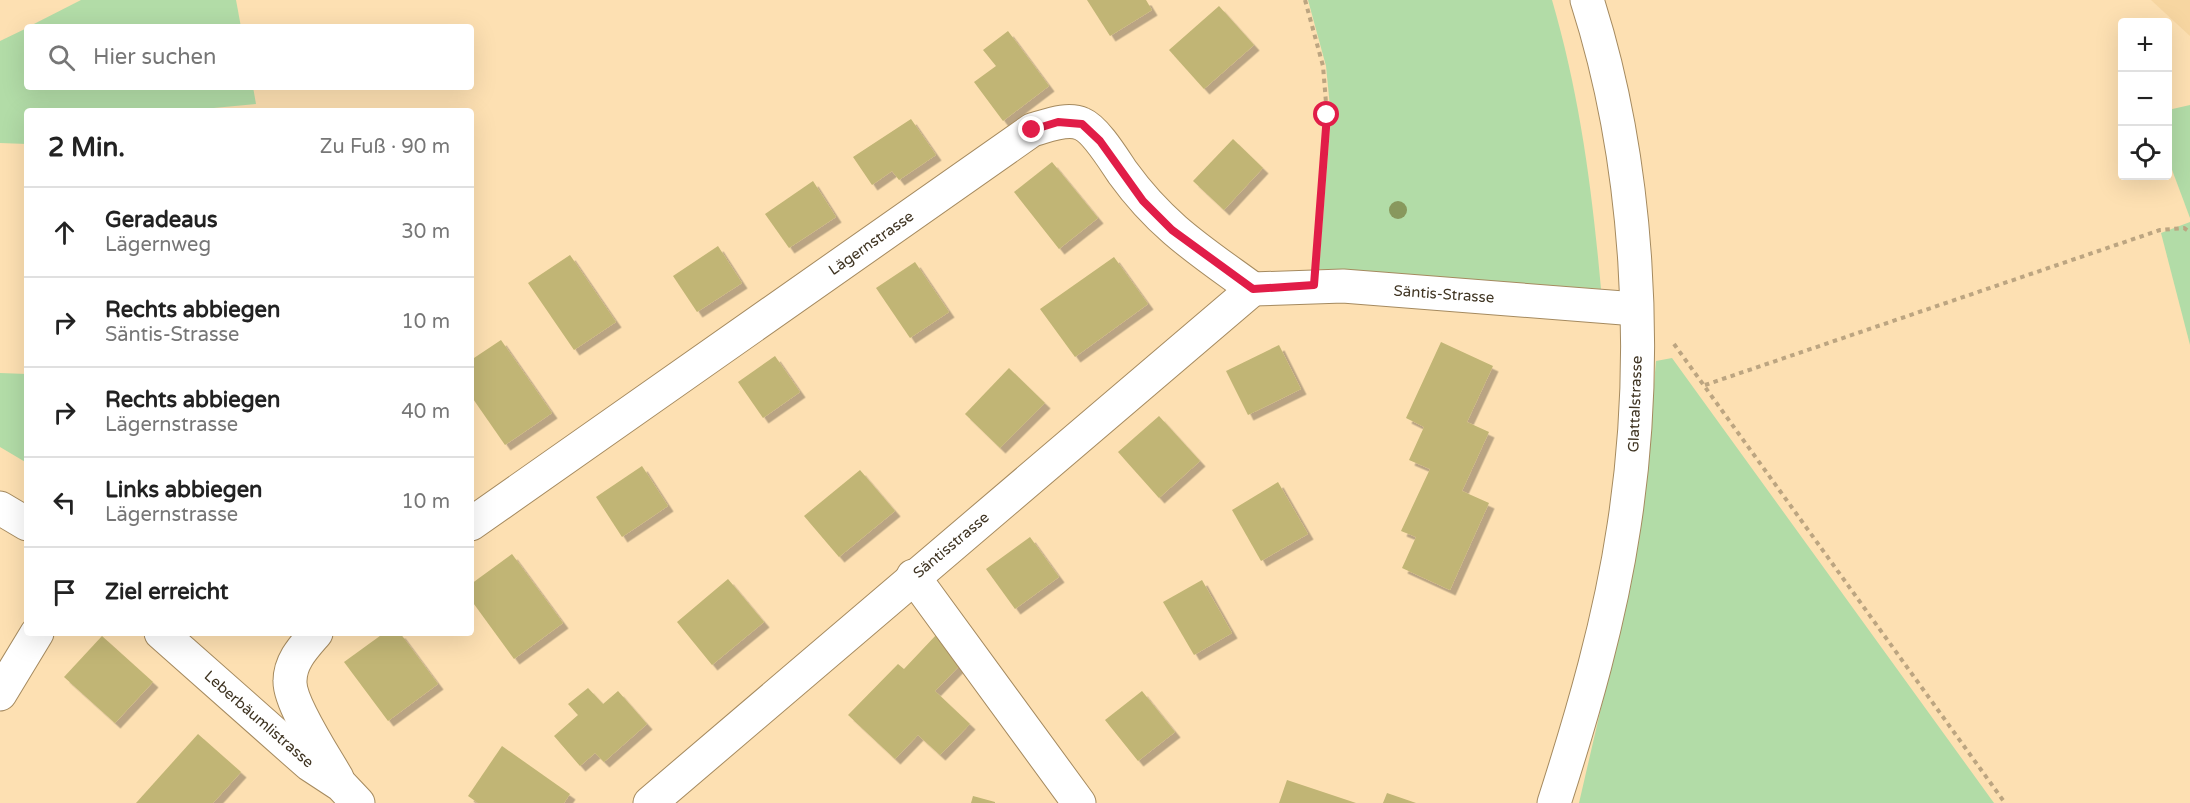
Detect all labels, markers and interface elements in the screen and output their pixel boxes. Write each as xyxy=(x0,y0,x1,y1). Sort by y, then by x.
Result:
map controls xyxy=(2118,18,2172,180)
button: + xyxy=(2118,18,2172,72)
search box xyxy=(24,24,474,90)
icon: search xyxy=(45,41,78,74)
text: Hier suchen xyxy=(93,44,216,70)
button: − xyxy=(2118,72,2172,126)
route start xyxy=(1313,101,1339,127)
route end xyxy=(1018,116,1044,142)
button: locate xyxy=(2118,126,2172,180)
text: 2 Min. xyxy=(48,132,125,163)
text: Zu Fuß · 90 m xyxy=(320,135,450,159)
text: Geradeaus xyxy=(105,207,217,233)
street label: Lägernstrasse xyxy=(825,207,917,279)
icon: ahead xyxy=(48,216,81,249)
text: 30 m xyxy=(401,220,450,244)
text: Lägernweg xyxy=(105,233,211,257)
street label: Säntis-Strasse xyxy=(1393,282,1495,306)
text: Rechts abbiegen xyxy=(105,297,280,323)
icon: right xyxy=(48,306,81,339)
text: 10 m xyxy=(401,310,450,334)
text: Säntis-Strasse xyxy=(105,323,239,347)
street label: Glattalstrasse xyxy=(1624,355,1646,453)
text: Rechts abbiegen xyxy=(105,387,280,413)
icon: right xyxy=(48,396,81,429)
text: 40 m xyxy=(401,400,450,424)
text: Lägernstrasse xyxy=(105,413,238,437)
text: Links abbiegen xyxy=(105,477,263,503)
icon: left xyxy=(48,486,81,519)
text: 10 m xyxy=(401,490,450,514)
text: Lägernstrasse xyxy=(105,503,238,527)
street label: Säntisstrasse xyxy=(910,508,992,582)
icon: arrive xyxy=(48,576,81,609)
text: Ziel erreicht xyxy=(105,579,228,605)
street label: Leberbäumlistrasse xyxy=(201,667,317,771)

